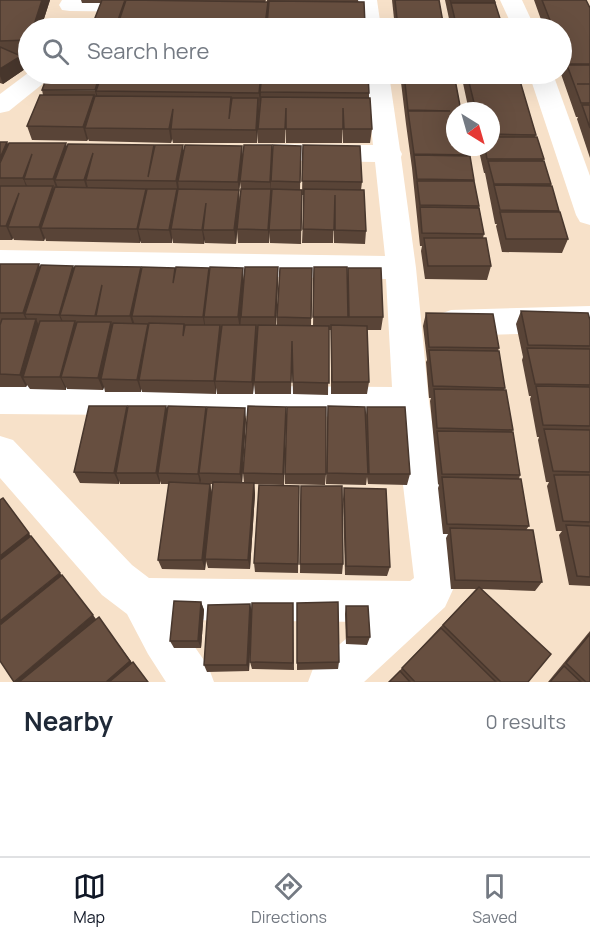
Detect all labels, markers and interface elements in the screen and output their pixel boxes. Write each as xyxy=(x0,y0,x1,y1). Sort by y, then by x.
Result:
search box xyxy=(18,18,572,84)
icon: search xyxy=(39,35,72,68)
text: Search here xyxy=(87,36,209,66)
north arrow xyxy=(446,102,500,156)
text: Nearby xyxy=(24,703,113,739)
text: 0 results xyxy=(486,708,566,735)
tab: Map xyxy=(73,870,106,928)
tab: Directions xyxy=(251,870,327,928)
tab: Saved xyxy=(472,870,517,928)

